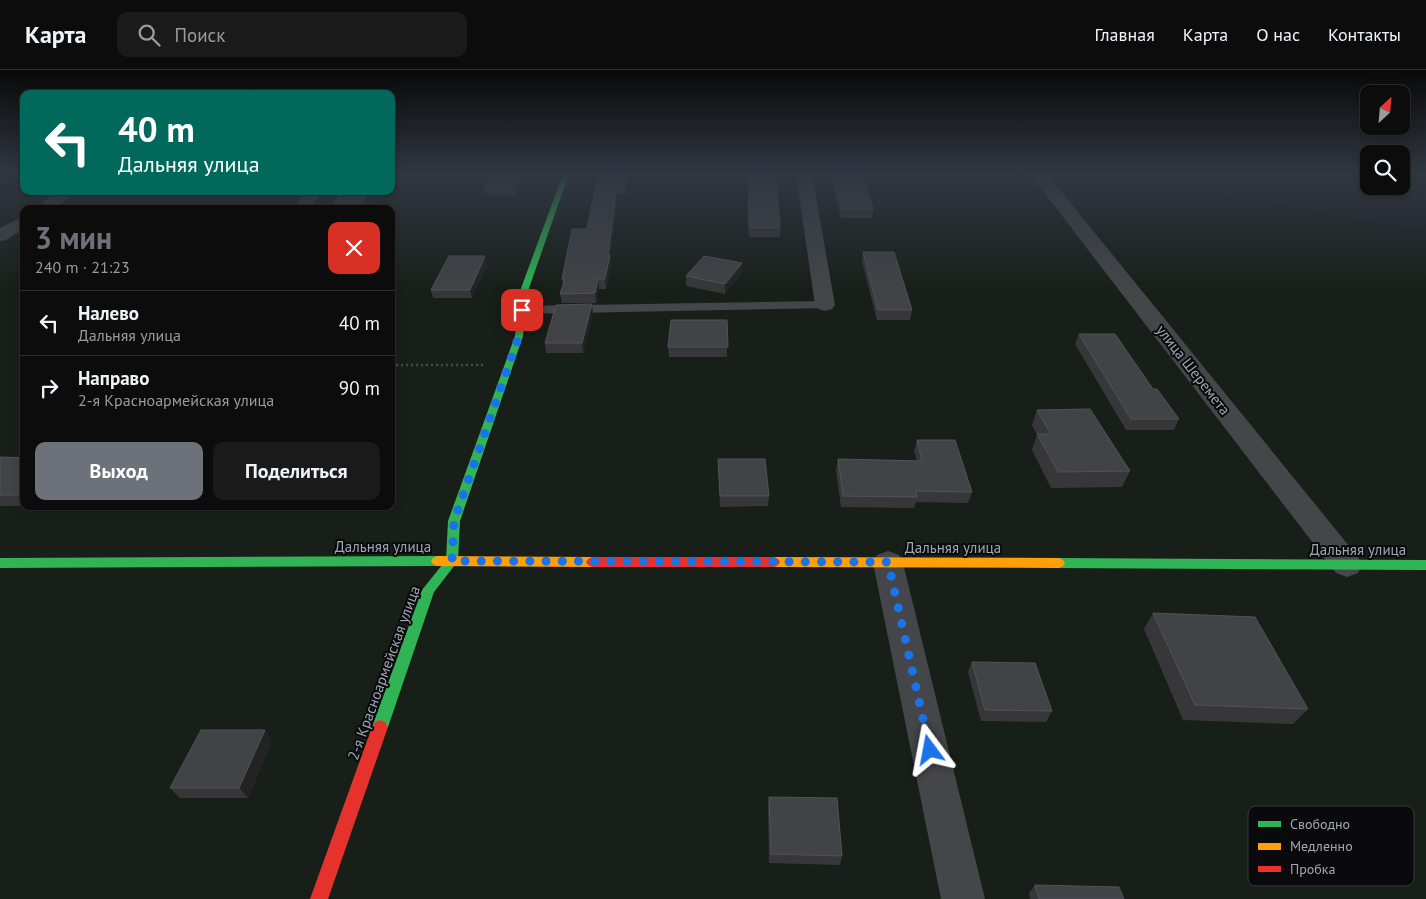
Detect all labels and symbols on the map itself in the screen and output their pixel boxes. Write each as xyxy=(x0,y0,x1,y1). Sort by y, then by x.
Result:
north arrow xyxy=(1360,85,1410,135)
pin xyxy=(501,289,543,331)
street label: улица Шеремета xyxy=(1152,321,1235,419)
street label: Дальняя улица xyxy=(335,537,431,556)
street label: Дальняя улица xyxy=(905,538,1001,557)
street label: Дальняя улица xyxy=(1310,540,1406,559)
street label: 2-я Красноармейская улица xyxy=(343,583,424,763)
position arrow xyxy=(903,723,955,775)
legend xyxy=(1248,806,1414,886)
text: Свободно xyxy=(1290,815,1350,833)
text: Медленно xyxy=(1290,837,1353,855)
text: Пробка xyxy=(1290,860,1335,878)

